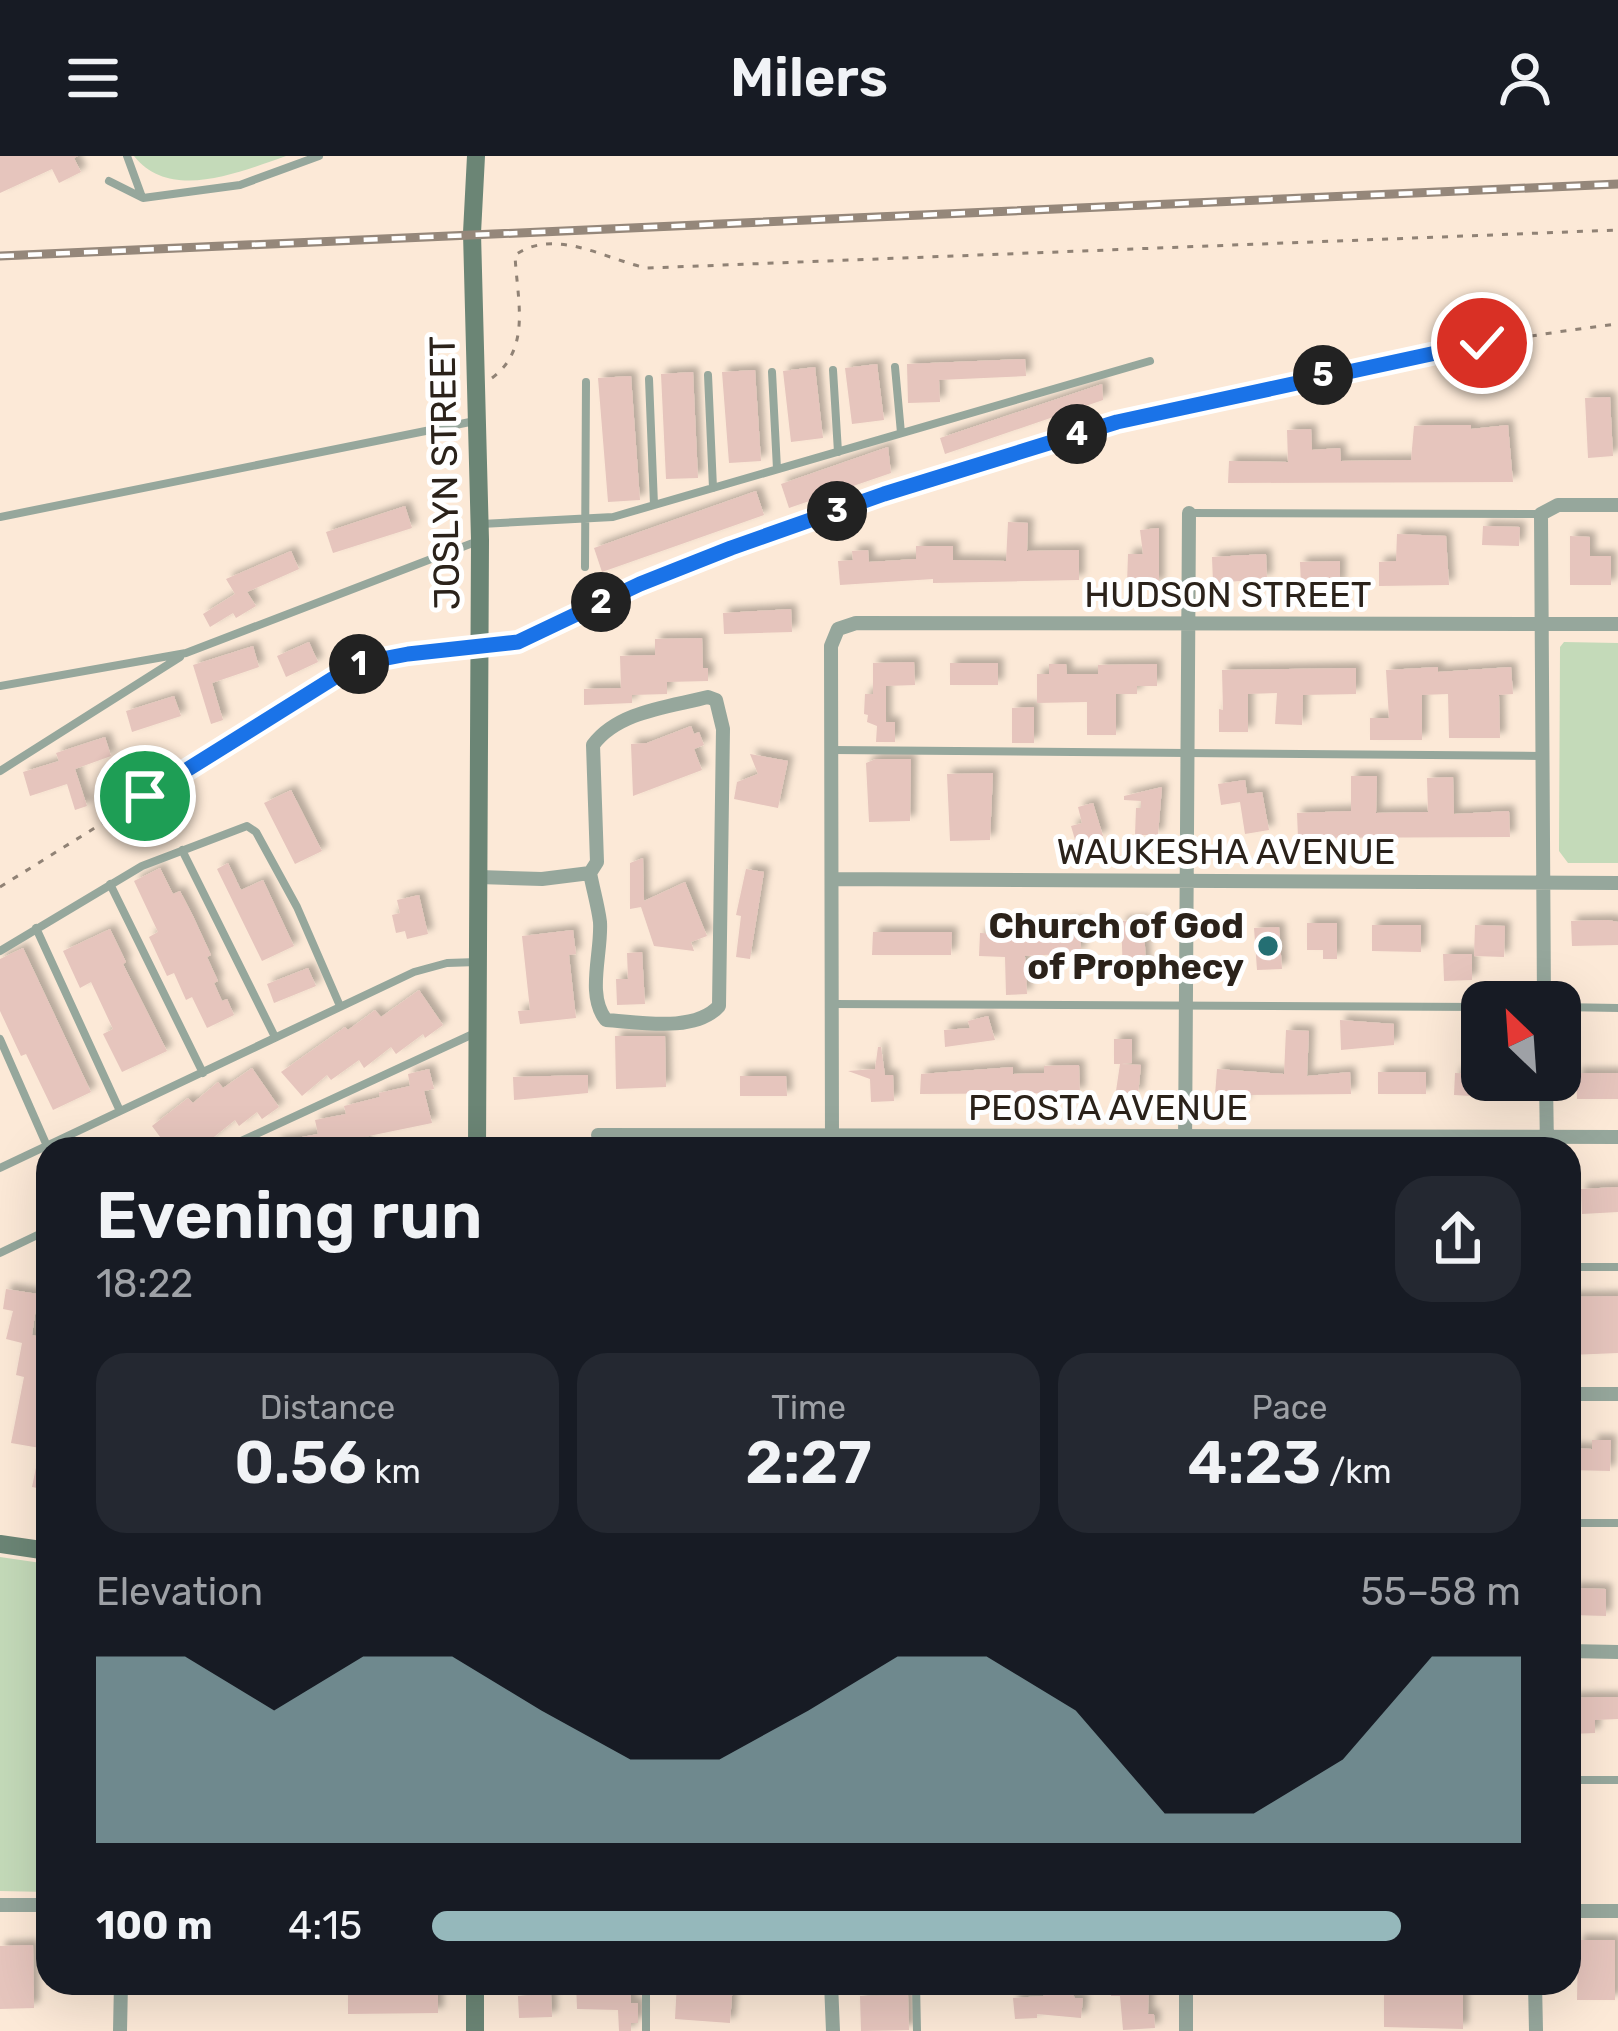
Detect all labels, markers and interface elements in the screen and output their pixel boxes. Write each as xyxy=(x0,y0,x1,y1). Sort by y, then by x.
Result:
icon: menu xyxy=(60,45,126,111)
icon: person xyxy=(1492,45,1558,111)
text: Milers xyxy=(730,46,888,110)
pin xyxy=(1431,292,1533,394)
icon: check xyxy=(1449,310,1515,376)
street label: JOSLYN STREET xyxy=(421,336,468,610)
pin: 5 xyxy=(1293,345,1353,405)
text: 5 xyxy=(1312,355,1334,394)
pin: 4 xyxy=(1047,404,1107,464)
text: 4 xyxy=(1066,414,1088,453)
pin: 3 xyxy=(807,481,867,541)
text: 3 xyxy=(826,491,848,530)
pin: 2 xyxy=(571,572,631,632)
street label: HUDSON STREET xyxy=(1084,573,1372,616)
text: 2 xyxy=(590,582,612,621)
pin: 1 xyxy=(329,634,389,694)
text: 1 xyxy=(351,644,367,683)
pin xyxy=(94,745,196,847)
icon: arrive xyxy=(112,763,178,829)
street label: WAUKESHA AVENUE xyxy=(1056,830,1396,873)
place label: Church of God of Prophecy xyxy=(988,904,1244,988)
marker: Church of God of Prophecy xyxy=(1255,933,1281,959)
north arrow xyxy=(1461,981,1581,1101)
map controls xyxy=(1461,981,1581,1101)
street label: PEOSTA AVENUE xyxy=(968,1086,1248,1129)
text: Evening run xyxy=(96,1176,482,1255)
button: share xyxy=(1395,1176,1521,1302)
text: 18:22 xyxy=(96,1261,193,1307)
text: Distance xyxy=(260,1388,395,1427)
text: Time xyxy=(771,1388,846,1427)
text: Pace xyxy=(1252,1388,1327,1427)
text: 0.56 xyxy=(234,1427,366,1498)
text: 2:27 xyxy=(745,1427,872,1498)
text: 4:23 xyxy=(1187,1427,1321,1498)
text: km xyxy=(366,1452,421,1491)
text: /km xyxy=(1321,1452,1392,1491)
text: Elevation xyxy=(96,1569,263,1615)
text: 55–58 m xyxy=(1360,1569,1521,1615)
text: 100 m xyxy=(96,1903,212,1949)
text: 4:15 xyxy=(288,1903,362,1949)

